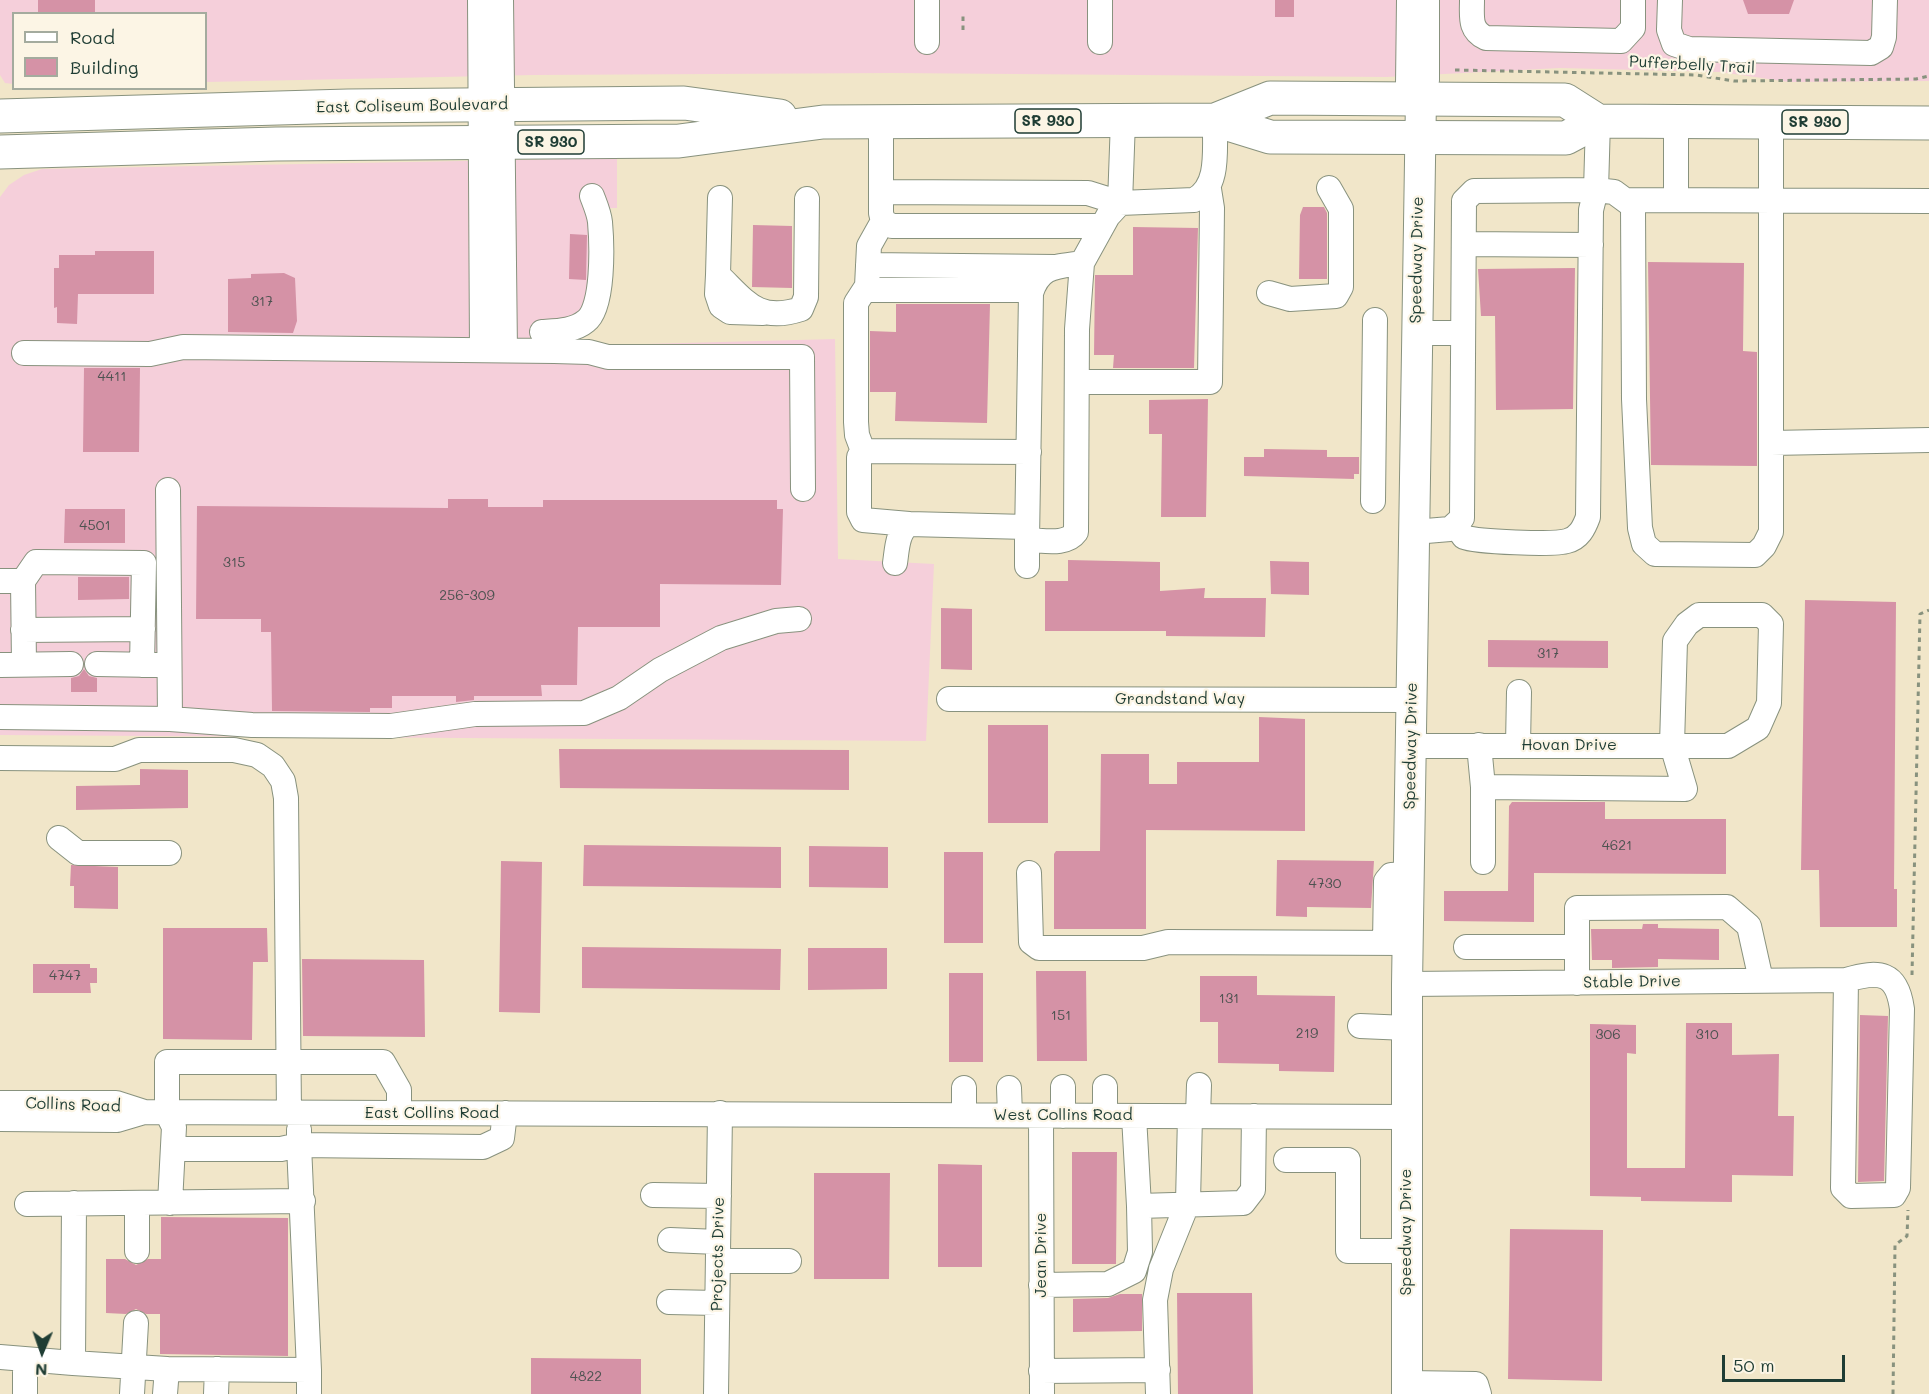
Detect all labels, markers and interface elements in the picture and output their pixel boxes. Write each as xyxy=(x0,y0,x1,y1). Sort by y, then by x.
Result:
legend xyxy=(12,12,207,90)
text: Road xyxy=(70,25,115,49)
street label: Pufferbelly Trail xyxy=(1628,52,1756,78)
text: Building xyxy=(70,55,138,79)
street label: East Coliseum Boulevard xyxy=(316,95,508,117)
road number: SR 930 xyxy=(1015,109,1081,133)
road number: SR 930 xyxy=(1782,110,1848,134)
road number: SR 930 xyxy=(518,130,584,154)
street label: Speedway Drive xyxy=(1406,196,1428,324)
house number: 317 xyxy=(251,294,273,310)
house number: 4411 xyxy=(98,369,126,385)
house number: 4501 xyxy=(79,518,111,534)
house number: 315 xyxy=(223,555,245,571)
house number: 256-309 xyxy=(439,588,495,604)
house number: 317 xyxy=(1537,646,1559,662)
street label: Speedway Drive xyxy=(1400,682,1422,810)
street label: Grandstand Way xyxy=(1115,689,1245,709)
street label: Hovan Drive xyxy=(1521,735,1617,755)
house number: 4621 xyxy=(1602,838,1632,854)
house number: 4730 xyxy=(1309,876,1341,892)
house number: 4747 xyxy=(49,968,81,984)
street label: Stable Drive xyxy=(1583,972,1681,992)
house number: 131 xyxy=(1219,991,1239,1007)
house number: 151 xyxy=(1051,1008,1071,1024)
house number: 219 xyxy=(1296,1026,1318,1042)
house number: 306 xyxy=(1595,1027,1621,1043)
house number: 310 xyxy=(1695,1027,1719,1043)
street label: Collins Road xyxy=(25,1094,121,1116)
street label: East Collins Road xyxy=(365,1103,499,1123)
street label: West Collins Road xyxy=(993,1105,1133,1125)
street label: Speedway Drive xyxy=(1396,1169,1416,1295)
street label: Projects Drive xyxy=(707,1197,729,1311)
street label: Jean Drive xyxy=(1031,1213,1051,1297)
north arrow xyxy=(12,1322,72,1382)
scale bar xyxy=(1725,1343,1848,1381)
text: 50 m xyxy=(1733,1353,1775,1377)
text: N xyxy=(35,1360,48,1381)
house number: 4822 xyxy=(570,1369,602,1385)

